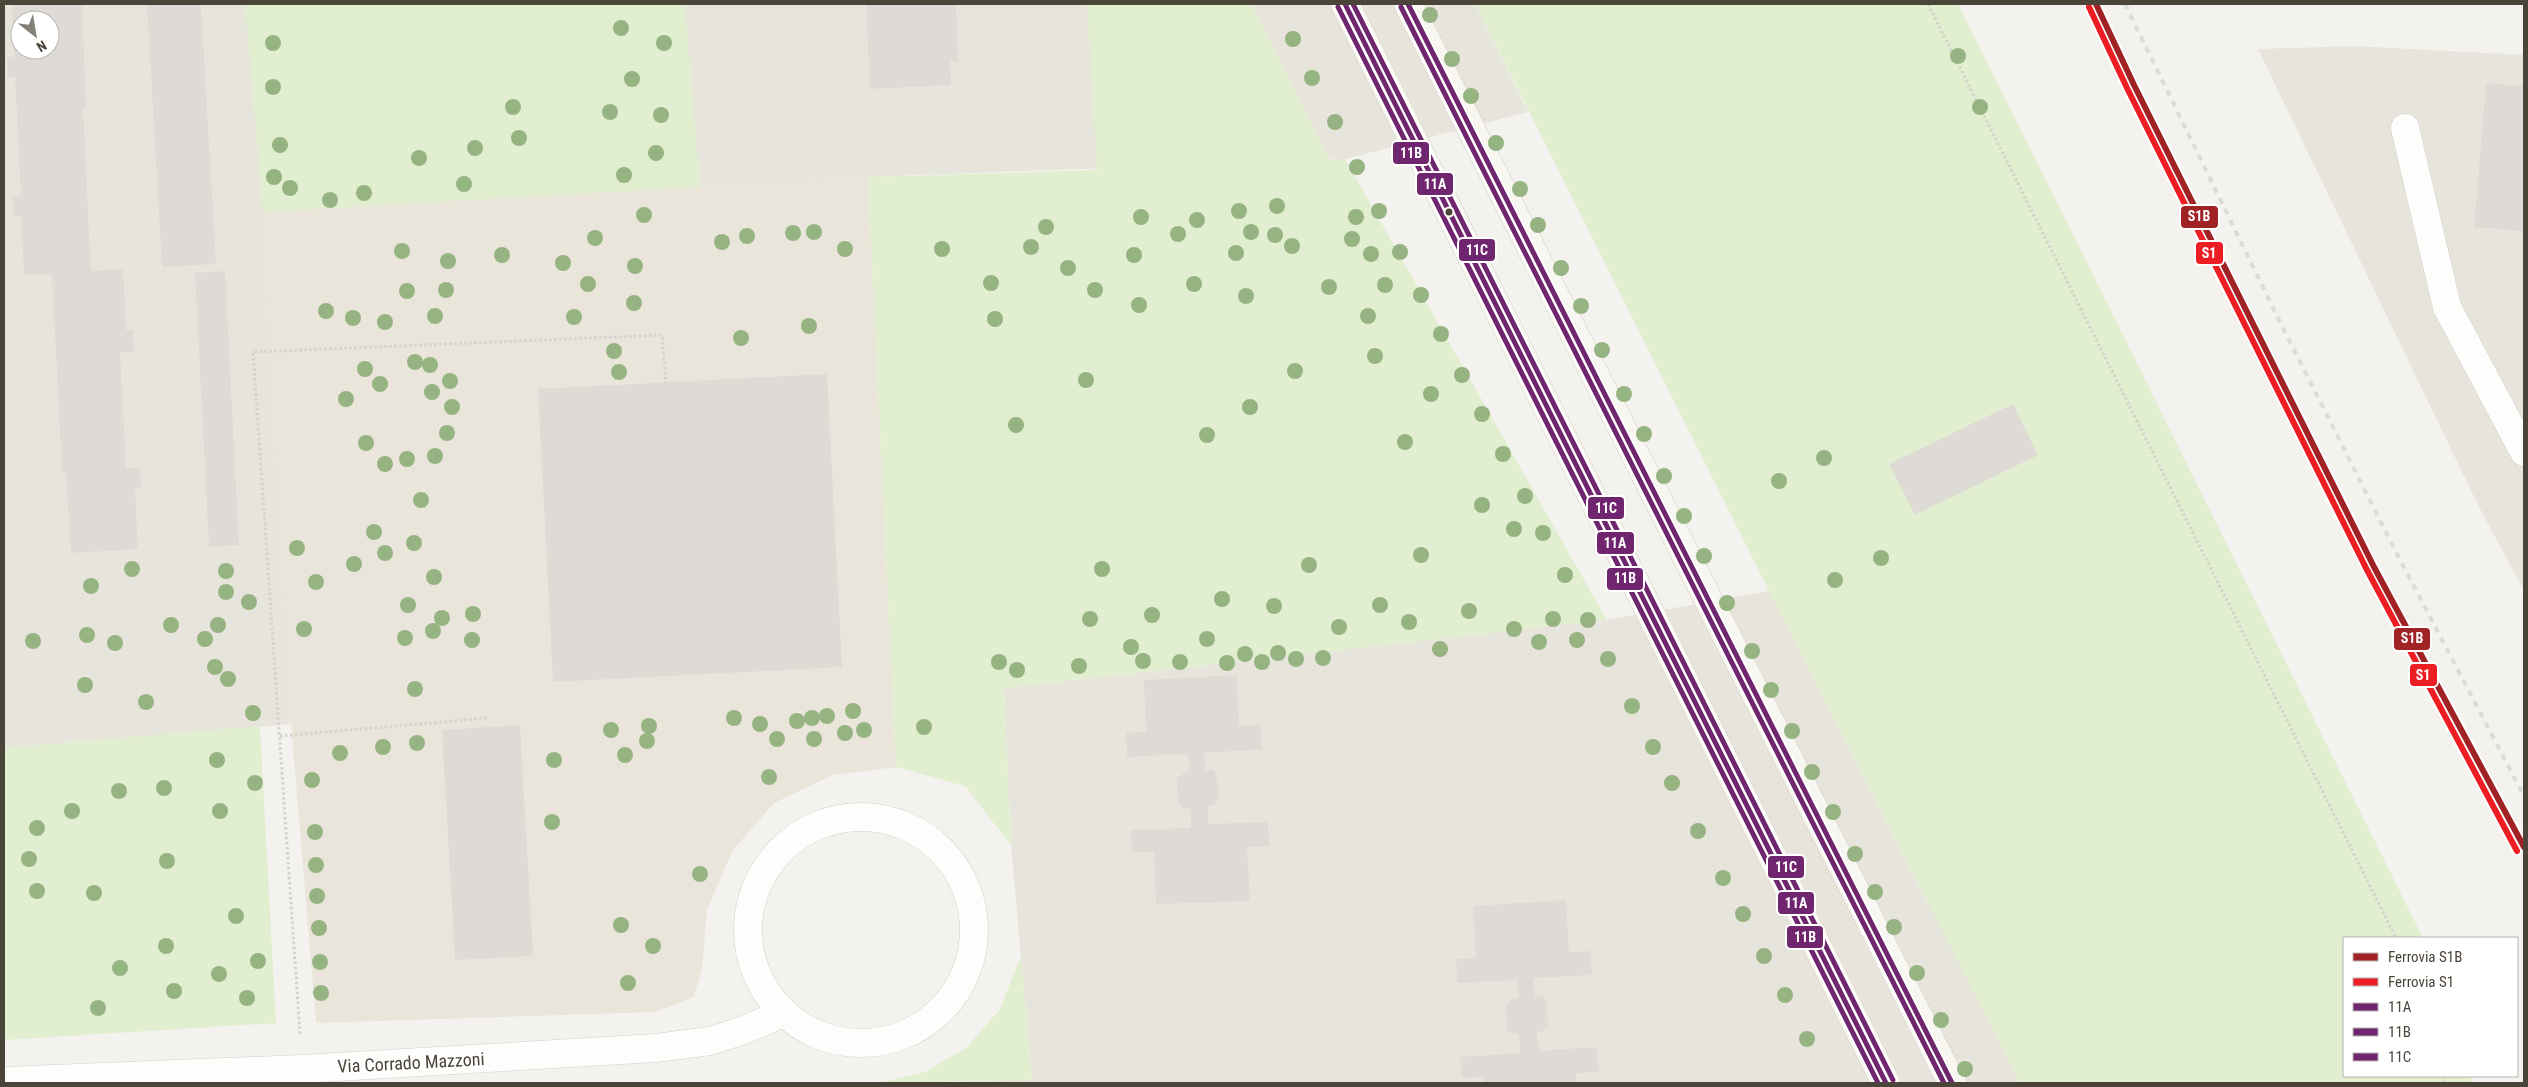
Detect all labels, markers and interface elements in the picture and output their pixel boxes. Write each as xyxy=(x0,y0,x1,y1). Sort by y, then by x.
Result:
north arrow xyxy=(10,10,60,60)
text: N xyxy=(34,37,49,55)
line badge: 11B xyxy=(1392,141,1430,165)
text: 11B xyxy=(1400,145,1422,161)
line badge: 11A xyxy=(1416,172,1454,196)
text: 11A xyxy=(1424,176,1447,192)
line badge: S1B xyxy=(2180,205,2219,229)
unlabelled marker xyxy=(1444,207,1454,217)
text: S1B xyxy=(2188,208,2210,224)
line badge: 11C xyxy=(1458,238,1496,262)
line badge: S1 xyxy=(2195,241,2224,265)
text: 11C xyxy=(1466,242,1488,258)
text: S1 xyxy=(2202,245,2216,261)
line badge: 11C xyxy=(1587,496,1625,520)
text: 11C xyxy=(1595,500,1617,516)
line badge: 11A xyxy=(1596,531,1635,555)
text: 11A xyxy=(1604,535,1627,551)
line badge: 11B xyxy=(1606,567,1644,591)
text: 11B xyxy=(1614,570,1636,586)
line badge: S1B xyxy=(2393,627,2431,651)
text: S1B xyxy=(2401,630,2423,646)
line badge: S1 xyxy=(2409,663,2438,687)
text: S1 xyxy=(2416,667,2430,683)
line badge: 11C xyxy=(1767,855,1805,879)
text: 11C xyxy=(1775,859,1797,875)
line badge: 11A xyxy=(1777,891,1815,915)
text: 11A xyxy=(1785,895,1808,911)
line badge: 11B xyxy=(1786,925,1824,949)
text: 11B xyxy=(1794,929,1816,945)
legend xyxy=(2343,937,2518,1077)
text: Ferrovia S1B xyxy=(2388,948,2462,966)
text: Ferrovia S1 xyxy=(2388,973,2454,991)
text: 11A xyxy=(2388,998,2412,1016)
text: 11B xyxy=(2388,1023,2411,1041)
street label: Via Corrado Mazzoni xyxy=(337,1048,485,1077)
text: 11C xyxy=(2388,1048,2411,1066)

